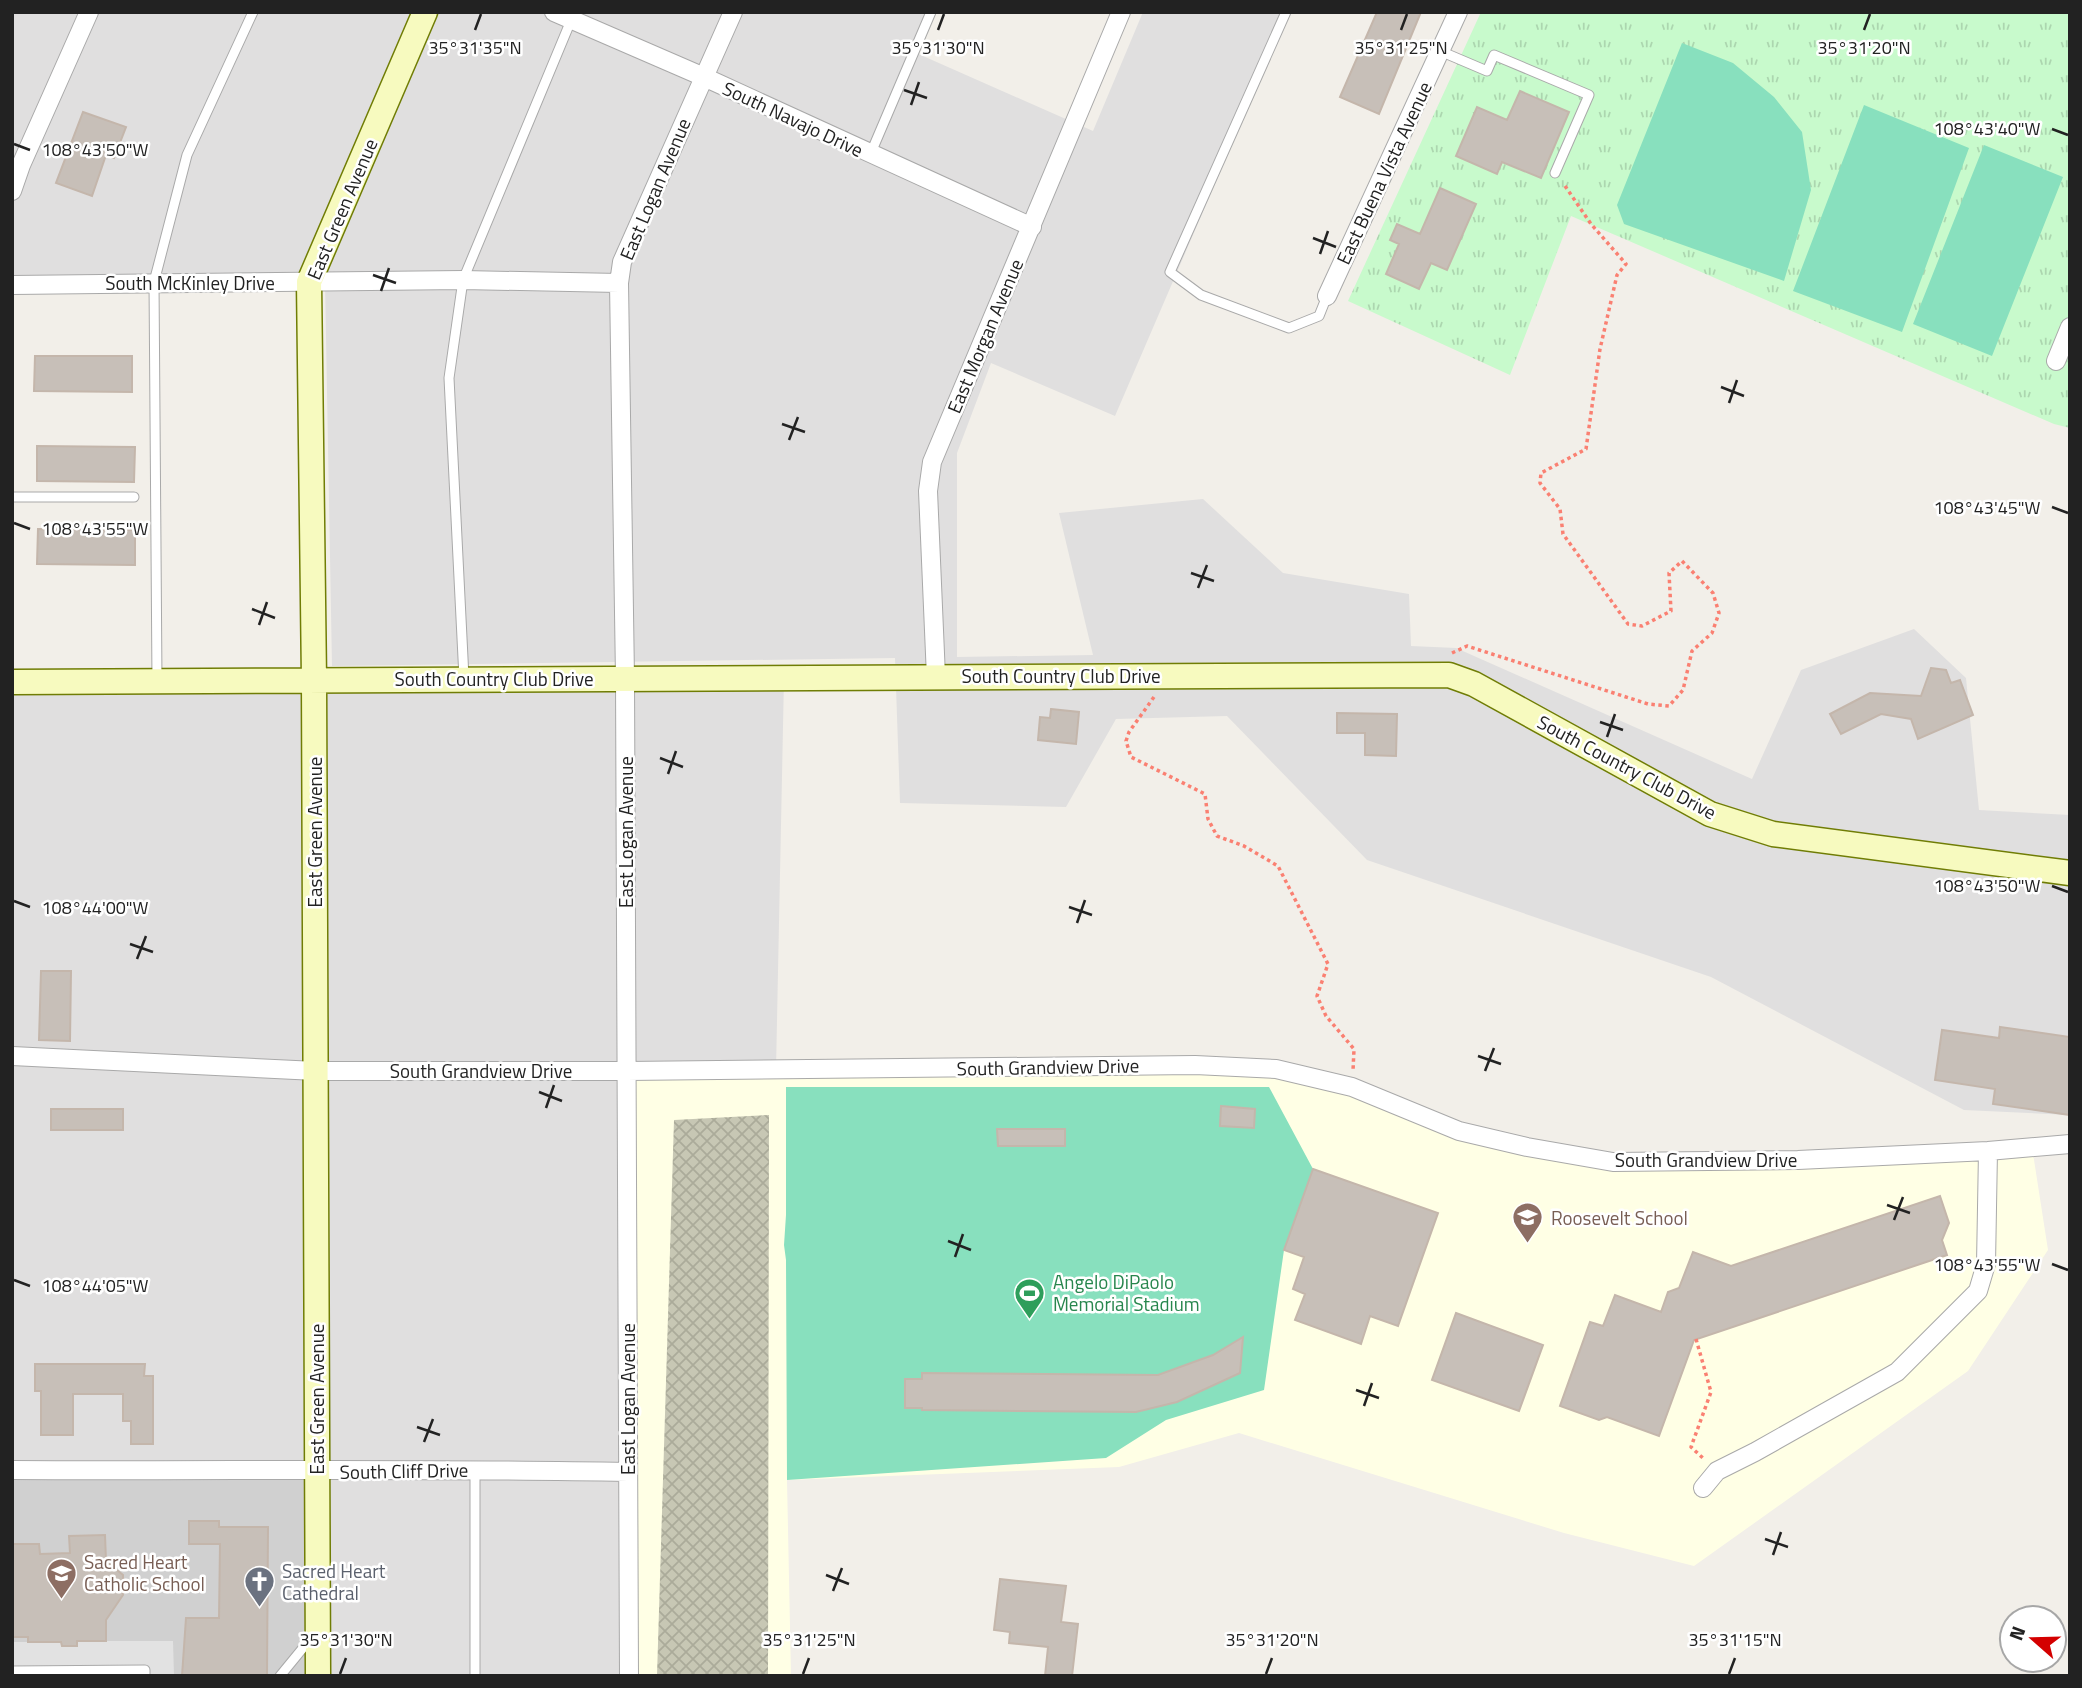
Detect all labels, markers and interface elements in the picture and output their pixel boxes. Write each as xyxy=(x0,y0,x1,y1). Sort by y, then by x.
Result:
text: 35°31'35"N xyxy=(428,34,522,61)
text: 35°31'30"N xyxy=(891,34,985,61)
text: 35°31'25"N xyxy=(1354,34,1448,61)
text: 35°31'20"N xyxy=(1817,34,1911,61)
street label: South Navajo Drive xyxy=(718,73,868,164)
street label: East Buena Vista Avenue xyxy=(1328,77,1439,269)
street label: East Logan Avenue xyxy=(612,113,698,264)
text: 108°43'40"W xyxy=(1933,115,2041,142)
street label: East Green Avenue xyxy=(299,134,384,284)
text: 108°43'50"W xyxy=(41,136,149,163)
street label: East Morgan Avenue xyxy=(939,254,1030,417)
street label: South McKinley Drive xyxy=(105,268,275,297)
text: 108°43'45"W xyxy=(1933,494,2041,521)
text: 108°43'55"W xyxy=(41,515,149,542)
street label: South Country Club Drive xyxy=(961,661,1161,690)
street label: South Country Club Drive xyxy=(394,664,594,693)
street label: South Country Club Drive xyxy=(1533,707,1722,826)
street label: East Logan Avenue xyxy=(611,756,640,908)
street label: East Green Avenue xyxy=(300,757,329,907)
text: 108°43'50"W xyxy=(1933,872,2041,899)
text: 108°44'00"W xyxy=(41,894,149,921)
street label: South Grandview Drive xyxy=(956,1050,1140,1083)
street label: South Grandview Drive xyxy=(390,1056,572,1085)
street label: South Grandview Drive xyxy=(1615,1145,1797,1174)
school or university icon: Roosevelt School xyxy=(1511,1201,1545,1245)
place label: Roosevelt School xyxy=(1551,1203,1688,1232)
text: 108°43'55"W xyxy=(1933,1251,2041,1278)
place label: Angelo DiPaolo Memorial Stadium xyxy=(1053,1267,1200,1318)
text: 108°44'05"W xyxy=(41,1272,149,1299)
sports icon: Angelo DiPaolo Memorial Stadium xyxy=(1013,1276,1047,1320)
street label: East Logan Avenue xyxy=(613,1323,642,1475)
street label: East Green Avenue xyxy=(302,1324,331,1474)
street label: South Cliff Drive xyxy=(339,1455,469,1486)
place label: Sacred Heart Catholic School xyxy=(84,1547,205,1598)
school or university icon: Sacred Heart Catholic School xyxy=(44,1556,78,1600)
place label: Sacred Heart Cathedral xyxy=(282,1556,386,1607)
church icon: Sacred Heart Cathedral xyxy=(242,1565,276,1609)
north arrow xyxy=(1998,1604,2068,1674)
text: N xyxy=(2001,1622,2032,1644)
text: 35°31'30"N xyxy=(299,1626,393,1653)
text: 35°31'25"N xyxy=(762,1626,856,1653)
text: 35°31'20"N xyxy=(1225,1626,1319,1653)
text: 35°31'15"N xyxy=(1688,1626,1782,1653)

